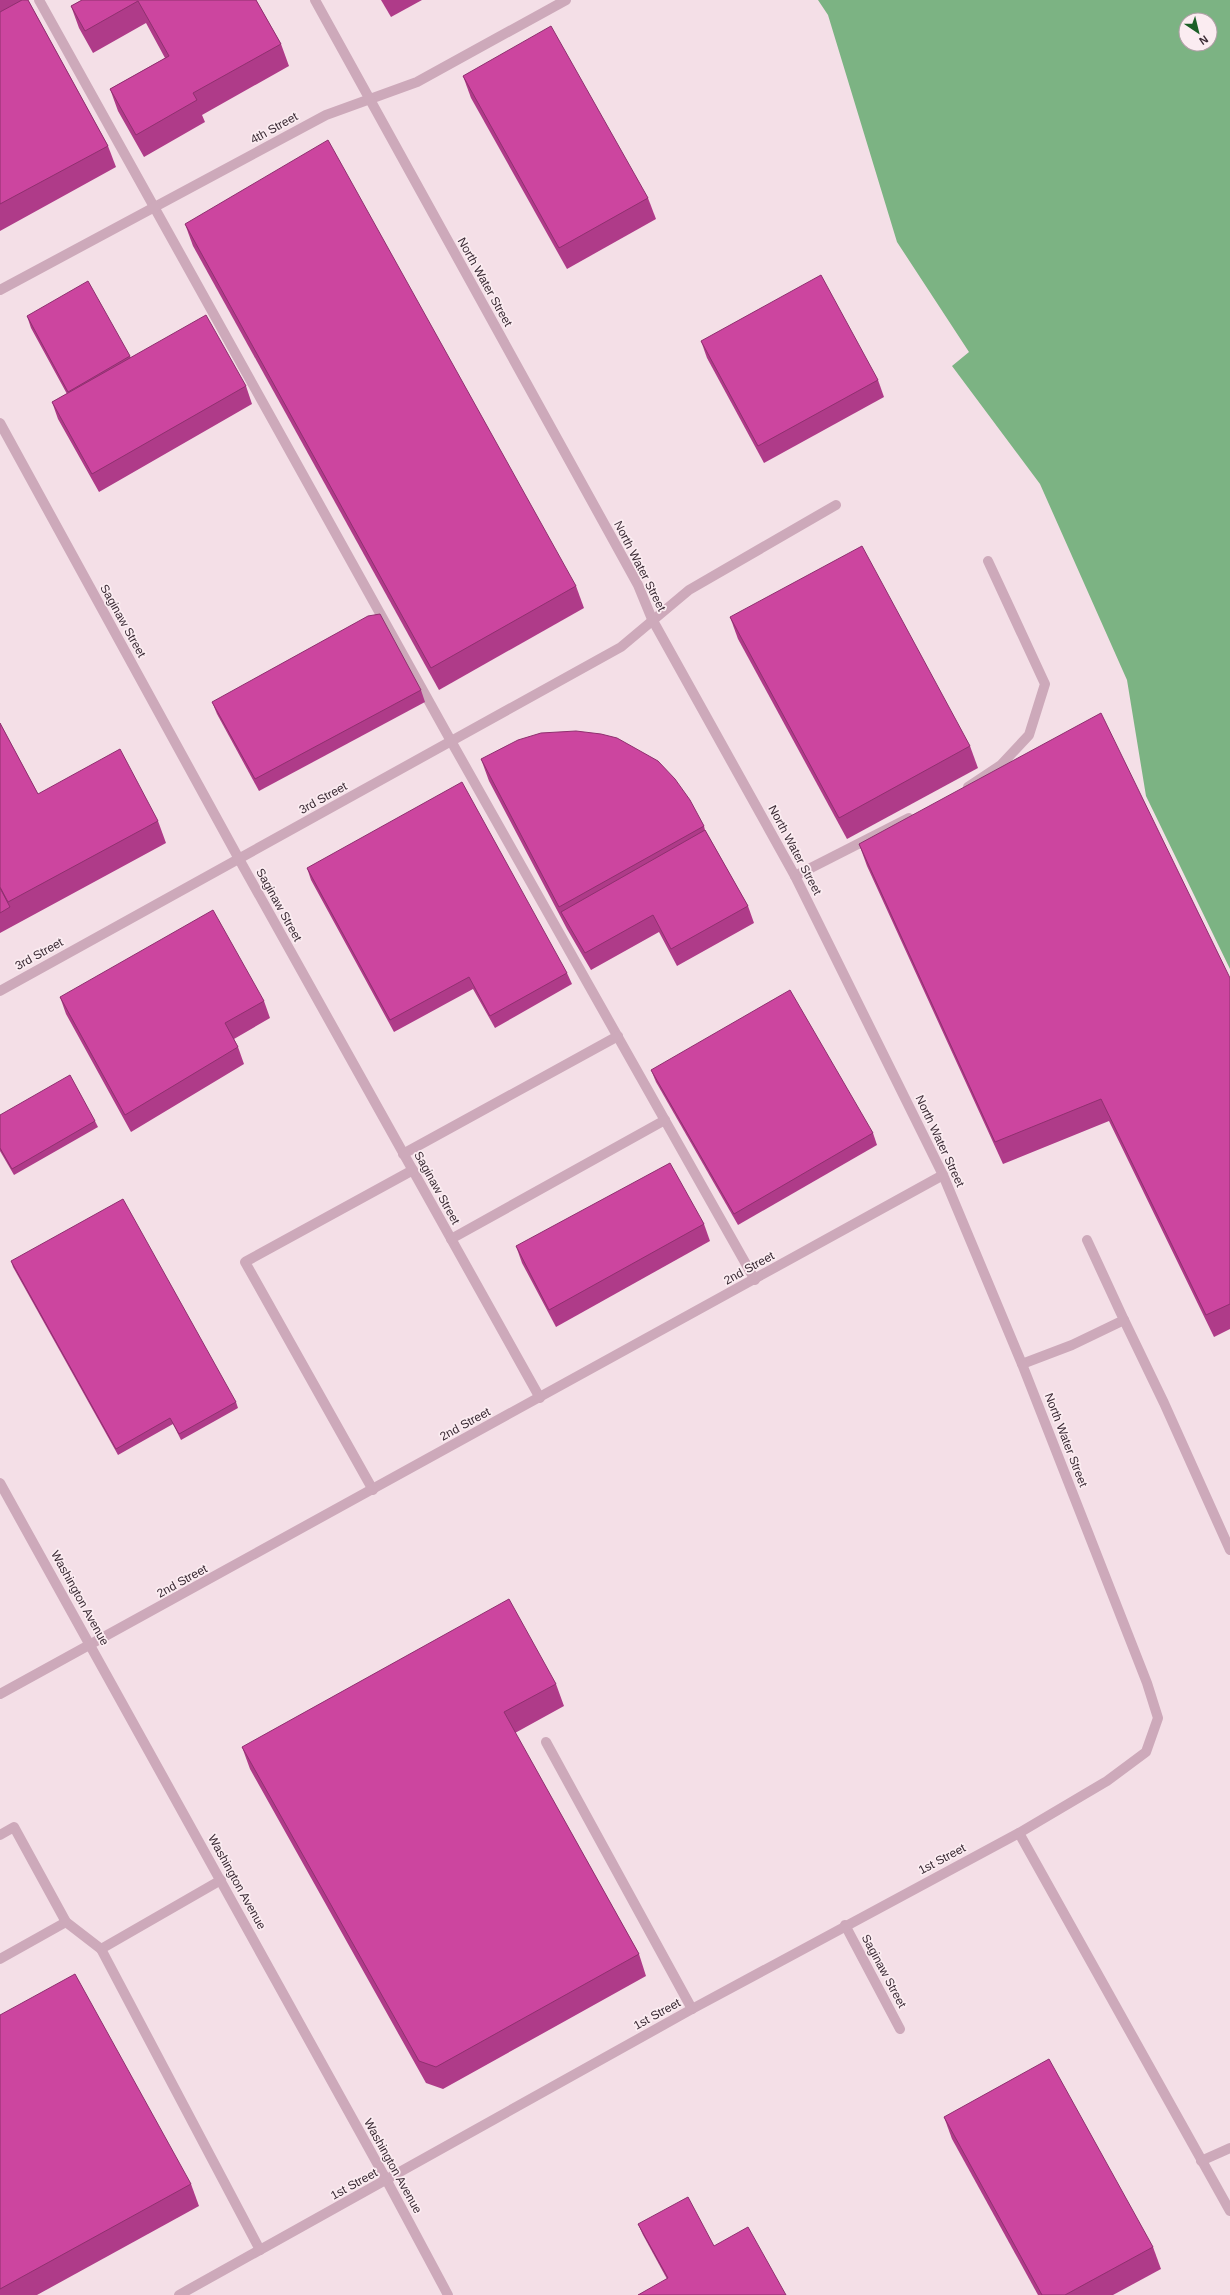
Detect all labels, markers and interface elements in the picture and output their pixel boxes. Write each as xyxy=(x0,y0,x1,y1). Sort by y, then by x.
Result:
north arrow xyxy=(1178,12,1218,52)
text: N xyxy=(1197,33,1210,47)
street label: 4th Street xyxy=(248,109,301,147)
street label: North Water Street xyxy=(455,235,516,330)
street label: North Water Street xyxy=(611,518,669,614)
street label: Saginaw Street xyxy=(97,582,149,661)
street label: 3rd Street xyxy=(297,779,350,817)
street label: North Water Street xyxy=(765,803,825,898)
street label: Saginaw Street xyxy=(253,866,305,945)
street label: 3rd Street xyxy=(13,935,66,973)
street label: North Water Street xyxy=(913,1093,968,1190)
street label: Saginaw Street xyxy=(411,1149,463,1228)
street label: 2nd Street xyxy=(721,1248,777,1288)
street label: North Water Street xyxy=(1042,1391,1091,1490)
street label: 2nd Street xyxy=(437,1404,493,1444)
street label: Washington Avenue xyxy=(48,1548,112,1648)
street label: 2nd Street xyxy=(154,1561,210,1601)
street label: Washington Avenue xyxy=(205,1832,269,1932)
street label: 1st Street xyxy=(916,1840,969,1877)
street label: Saginaw Street xyxy=(859,1932,910,2011)
street label: 1st Street xyxy=(631,1995,683,2033)
street label: Washington Avenue xyxy=(361,2116,425,2216)
street label: 1st Street xyxy=(328,2165,380,2203)

